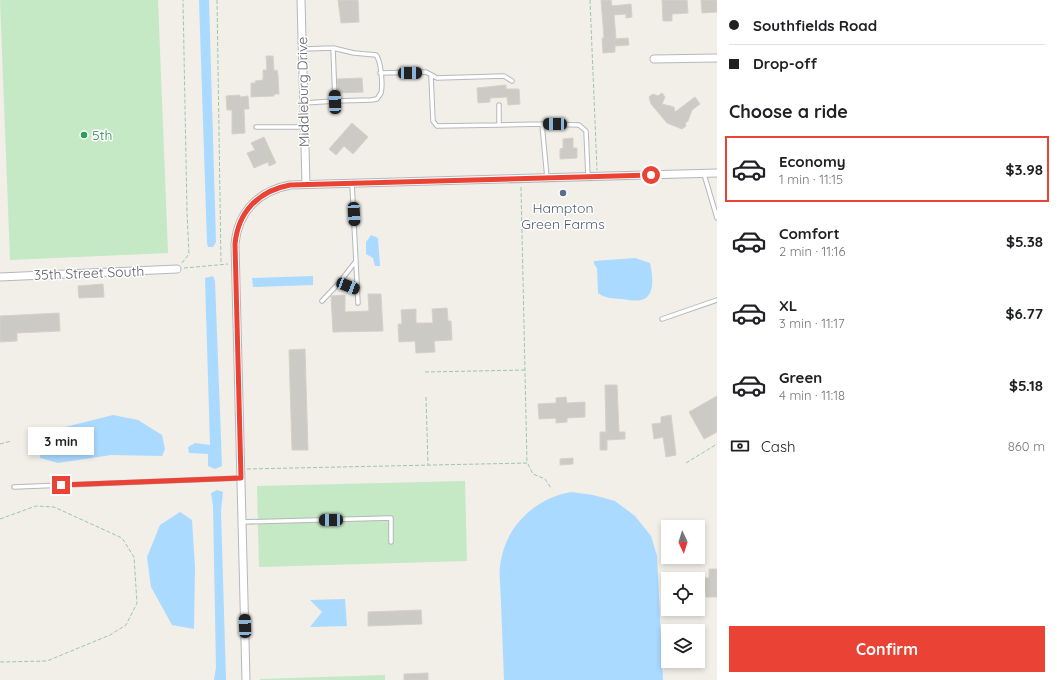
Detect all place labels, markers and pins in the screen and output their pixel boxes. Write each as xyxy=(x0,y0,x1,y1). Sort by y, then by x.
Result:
place label: 5th xyxy=(92,126,112,144)
marker: 5th xyxy=(79,130,89,140)
marker: Hampton Green Farms xyxy=(558,188,568,198)
place label: Hampton Green Farms xyxy=(521,199,605,233)

